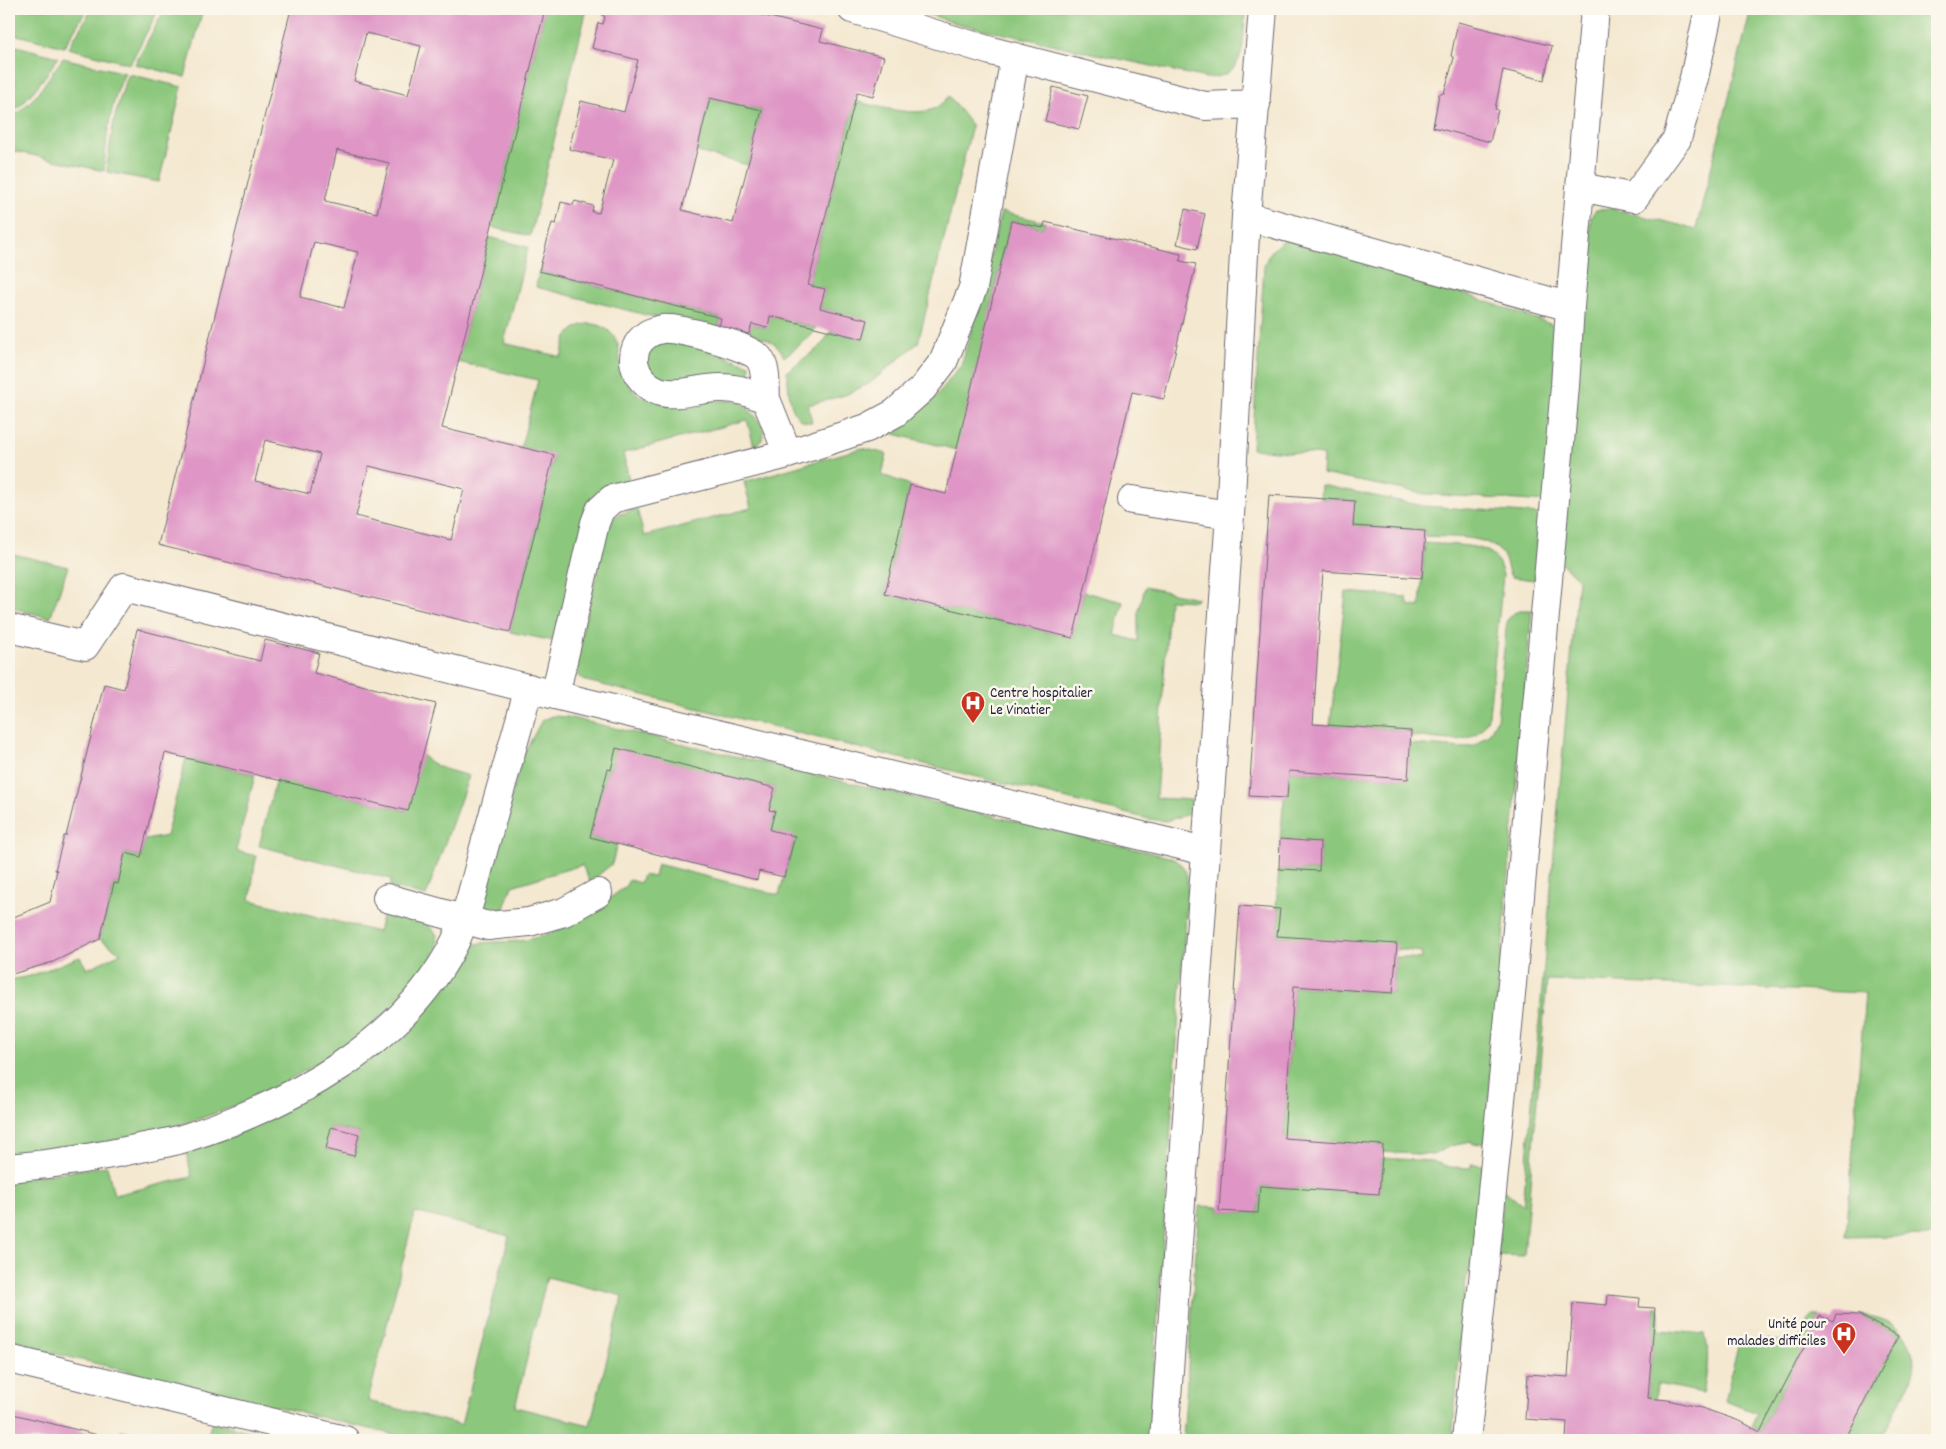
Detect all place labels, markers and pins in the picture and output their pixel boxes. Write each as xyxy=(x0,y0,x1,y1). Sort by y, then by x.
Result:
place label: Centre hospitalier Le Vinatier xyxy=(990,683,1093,722)
hospital icon: Centre hospitalier Le Vinatier xyxy=(960,690,986,724)
place label: Unité pour malades difficiles xyxy=(1727,1314,1826,1353)
hospital icon: Unité pour malades difficiles xyxy=(1831,1321,1857,1355)

